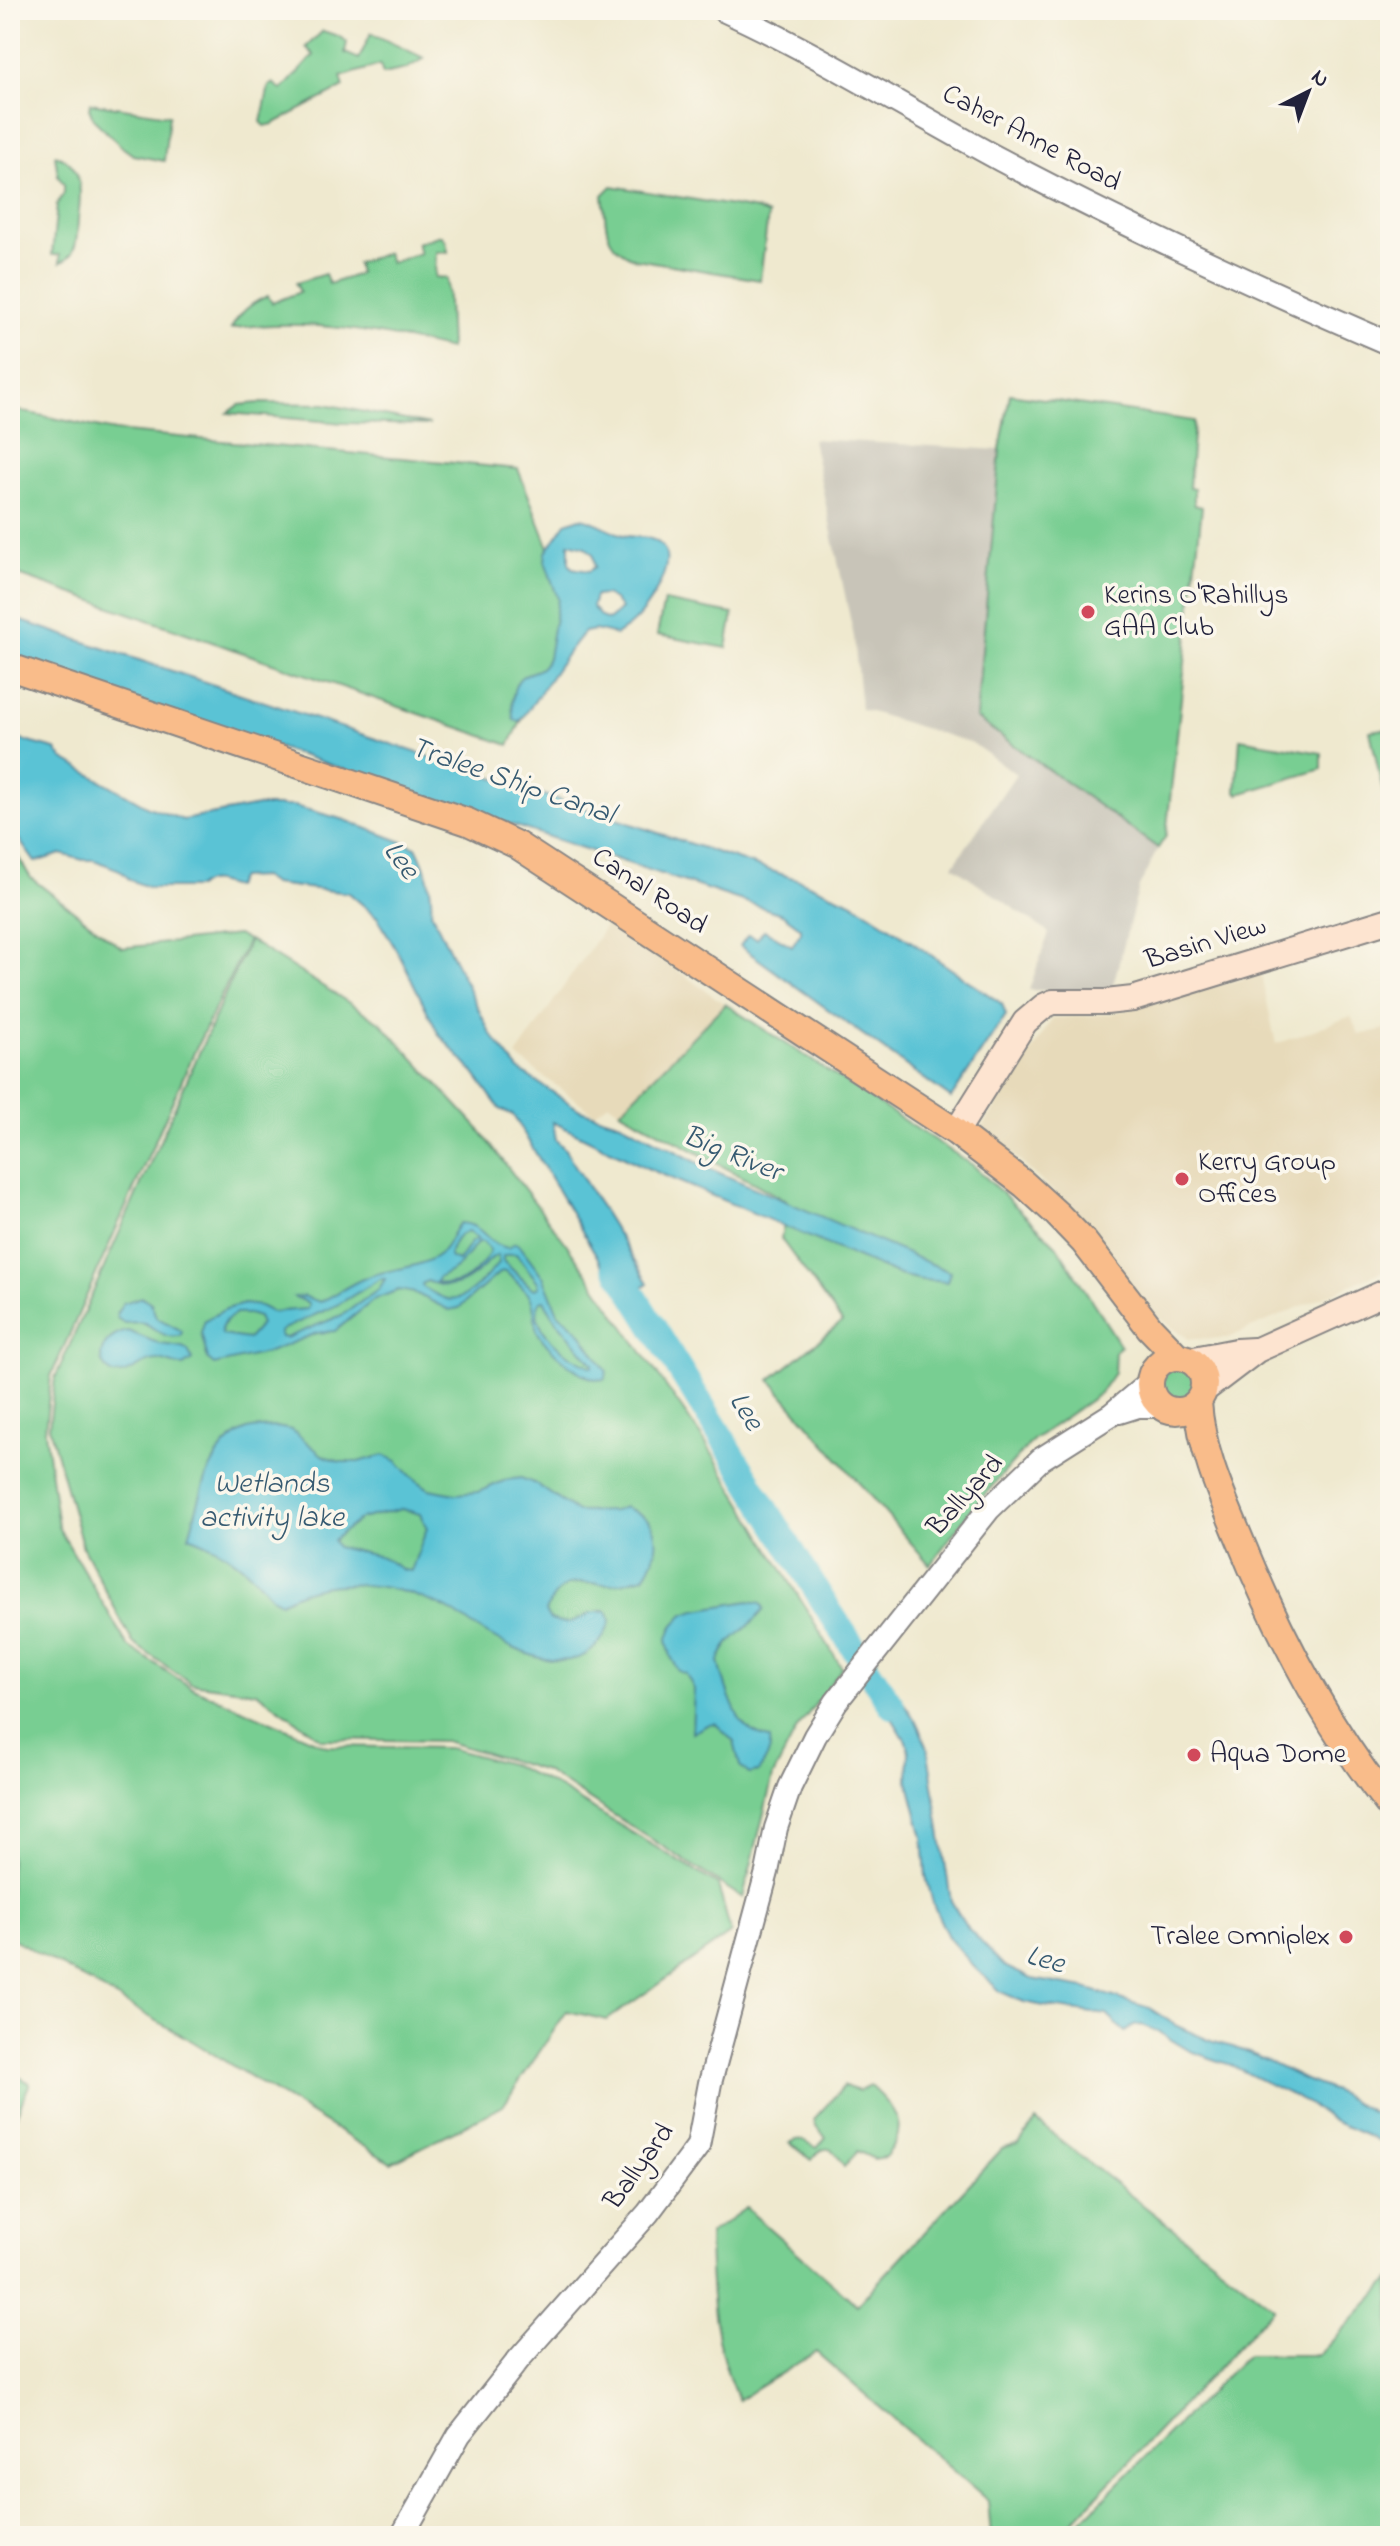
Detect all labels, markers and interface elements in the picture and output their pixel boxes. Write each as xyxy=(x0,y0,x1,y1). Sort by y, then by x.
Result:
north arrow xyxy=(1268,52,1348,132)
text: N xyxy=(1303,63,1336,96)
street label: Caher Anne Road xyxy=(934,75,1128,204)
place label: Kerins O'Rahillys GAA Club xyxy=(1104,576,1288,649)
marker: Kerins O'Rahillys GAA Club xyxy=(1079,603,1097,621)
water label: Tralee Ship Canal xyxy=(404,726,624,839)
water label: Lee xyxy=(371,833,430,891)
street label: Canal Road xyxy=(583,838,715,946)
street label: Basin View xyxy=(1139,906,1272,982)
water label: Big River xyxy=(676,1115,792,1196)
place label: Kerry Group Offices xyxy=(1198,1143,1336,1216)
marker: Kerry Group Offices xyxy=(1173,1170,1191,1188)
water label: Lee xyxy=(716,1384,775,1441)
street label: Ballyard xyxy=(917,1445,1014,1547)
water label: Wetlands activity lake xyxy=(200,1463,346,1541)
place label: Aqua Dome xyxy=(1210,1735,1347,1776)
marker: Aqua Dome xyxy=(1185,1746,1203,1764)
place label: Tralee Omniplex xyxy=(1150,1917,1330,1958)
marker: Tralee Omniplex xyxy=(1337,1928,1355,1946)
water label: Lee xyxy=(1021,1935,1071,1988)
street label: Ballyard xyxy=(594,2115,686,2220)

